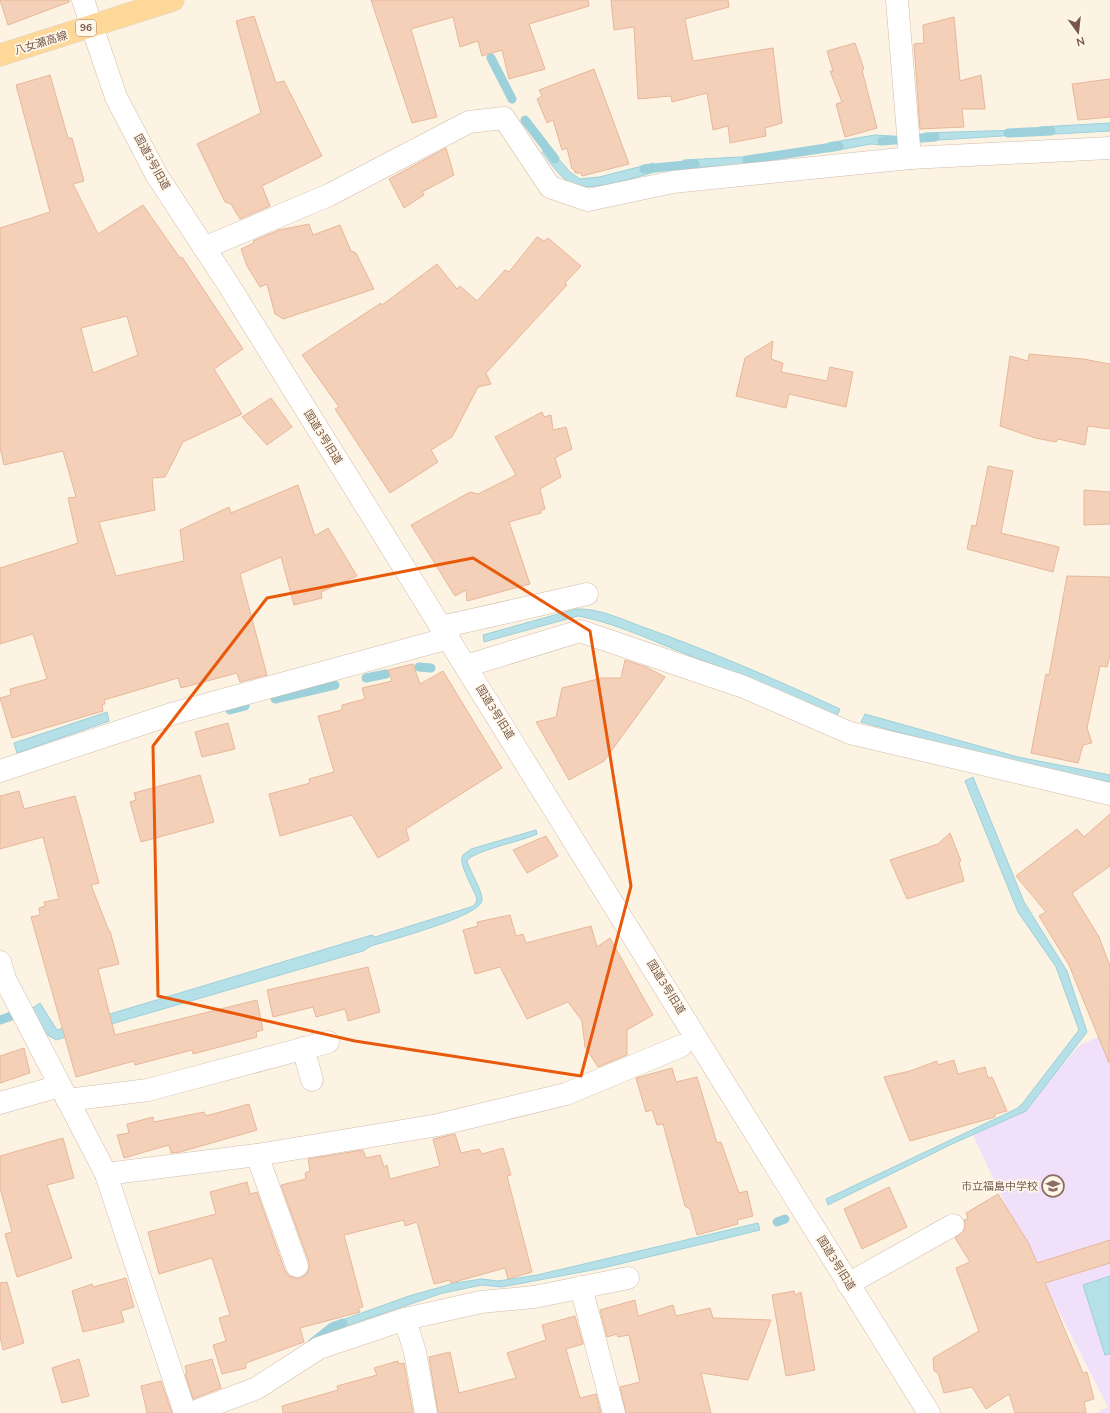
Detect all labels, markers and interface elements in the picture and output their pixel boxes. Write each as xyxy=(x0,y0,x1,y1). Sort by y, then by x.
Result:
north arrow xyxy=(1058,12,1098,52)
road number: 96 xyxy=(76,20,96,36)
street label: 八女瀬高線 xyxy=(13,28,69,58)
text: N xyxy=(1075,33,1086,49)
street label: 国道3号旧道 xyxy=(131,131,173,193)
street label: 国道3号旧道 xyxy=(300,407,346,467)
street label: 国道3号旧道 xyxy=(472,682,518,742)
street label: 国道3号旧道 xyxy=(643,957,689,1017)
school or university icon: 市立福島中学校 xyxy=(1040,1173,1066,1199)
place label: 市立福島中学校 xyxy=(961,1179,1038,1194)
street label: 国道3号旧道 xyxy=(813,1233,859,1293)

